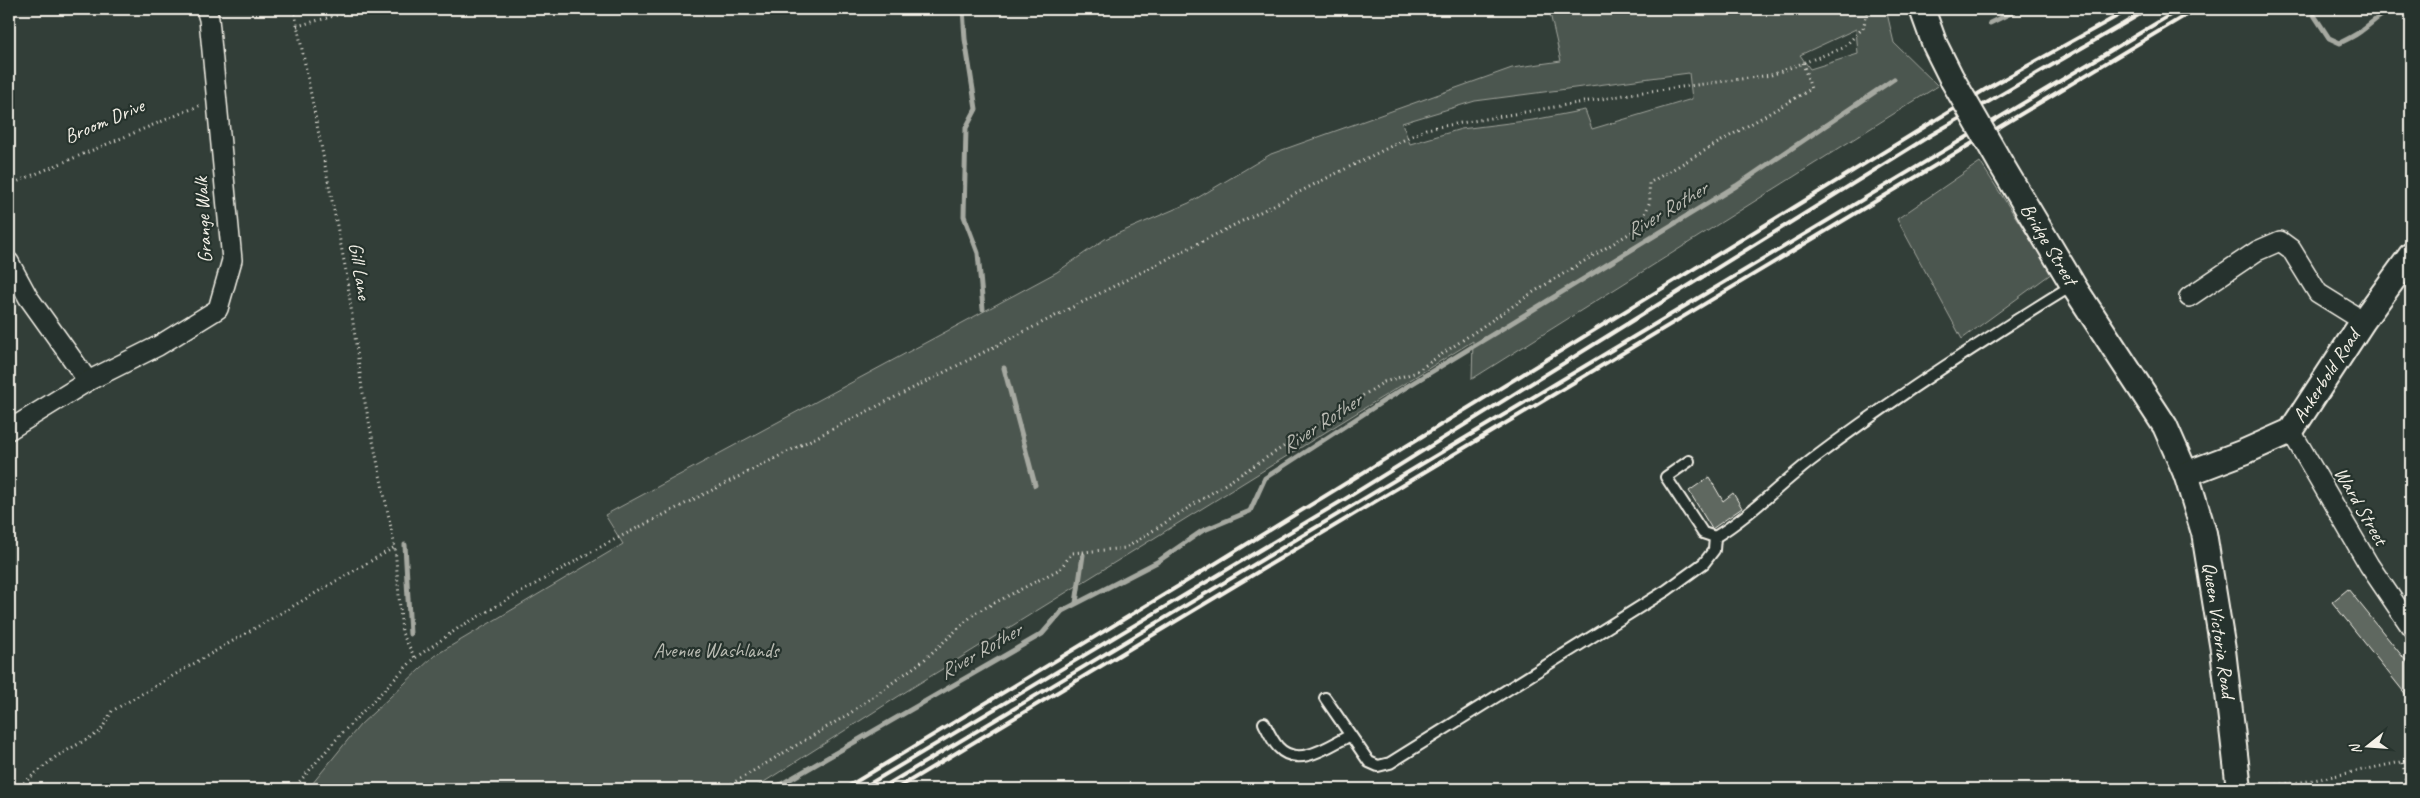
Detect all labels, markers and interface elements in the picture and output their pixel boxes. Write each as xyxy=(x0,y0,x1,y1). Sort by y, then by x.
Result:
street label: Broom Drive xyxy=(60,92,149,149)
water label: River Rother xyxy=(1620,174,1715,245)
street label: Grange Walk xyxy=(188,175,218,264)
street label: Bridge Street xyxy=(2015,198,2085,292)
street label: Gill Lane xyxy=(343,241,377,303)
street label: Ankerbold Road xyxy=(2287,322,2367,427)
water label: River Rother xyxy=(1276,386,1369,459)
street label: Ward Street xyxy=(2329,462,2395,552)
street label: Queen Victoria Road xyxy=(2197,561,2241,703)
water label: River Rother xyxy=(934,615,1029,685)
park label: Avenue Washlands xyxy=(653,638,781,663)
north arrow xyxy=(2342,720,2392,770)
text: N xyxy=(2346,741,2365,756)

